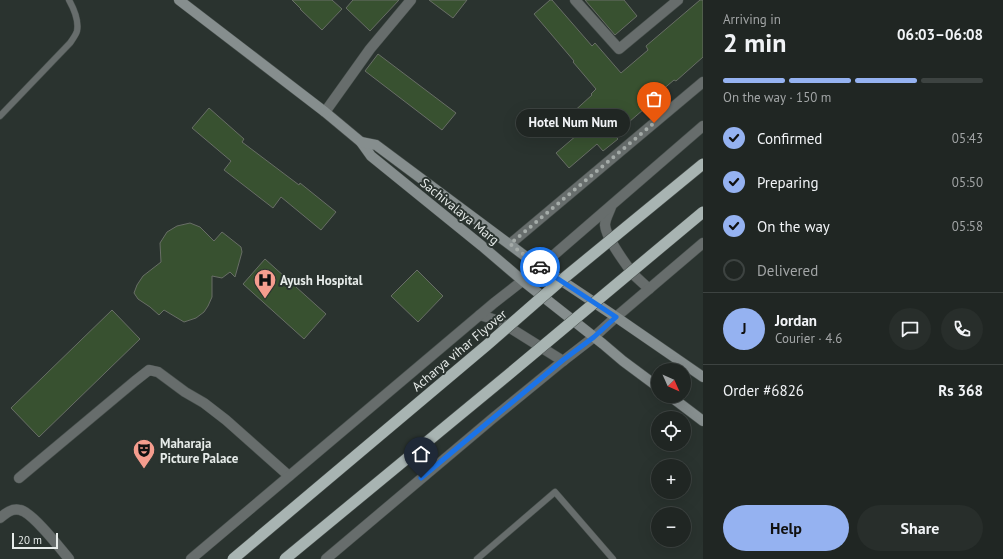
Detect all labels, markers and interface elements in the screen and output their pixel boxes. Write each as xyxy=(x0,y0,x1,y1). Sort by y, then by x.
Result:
text: Arriving in xyxy=(723,11,781,28)
text: 06:03–06:08 xyxy=(897,25,983,44)
text: 2 min xyxy=(723,26,786,59)
pin xyxy=(637,82,671,123)
icon: bag xyxy=(643,88,665,110)
text: On the way · 150 m xyxy=(723,89,831,106)
callout: Hotel Num Num xyxy=(516,109,630,137)
text: Hotel Num Num xyxy=(529,114,617,131)
icon: check xyxy=(723,127,745,149)
text: Confirmed xyxy=(757,129,822,148)
text: 05:43 xyxy=(952,130,983,147)
icon: check xyxy=(723,171,745,193)
text: Preparing xyxy=(757,173,819,192)
street label: Sachivalaya Marg xyxy=(417,174,503,248)
text: 05:50 xyxy=(952,174,983,191)
icon: check xyxy=(723,215,745,237)
text: On the way xyxy=(757,217,830,236)
text: 05:58 xyxy=(952,218,983,235)
courier xyxy=(520,247,560,287)
icon: car xyxy=(529,256,551,278)
text: Delivered xyxy=(757,261,818,280)
hospital icon: Ayush Hospital xyxy=(252,267,278,300)
place label: Ayush Hospital xyxy=(280,272,363,289)
street label: Acharya vihar Flyover xyxy=(408,305,511,395)
button: chat xyxy=(889,308,931,350)
button: phone xyxy=(941,308,983,350)
text: Jordan xyxy=(775,311,817,330)
text: J xyxy=(741,319,747,338)
text: Courier · 4.6 xyxy=(775,330,842,347)
north arrow xyxy=(651,363,691,403)
map controls xyxy=(651,363,691,547)
text: Order #6826 xyxy=(723,381,804,400)
text: Rs 368 xyxy=(938,381,983,400)
button: locate xyxy=(651,411,691,451)
place label: Maharaja Picture Palace xyxy=(160,435,239,467)
theatre icon: Maharaja Picture Palace xyxy=(131,437,157,470)
pin xyxy=(404,437,438,478)
icon: home xyxy=(410,443,432,465)
button: + xyxy=(651,459,691,499)
button: Help xyxy=(723,505,849,551)
button: Share xyxy=(857,505,983,551)
button: − xyxy=(651,507,691,547)
scale bar xyxy=(12,531,58,550)
text: 20 m xyxy=(18,533,42,547)

